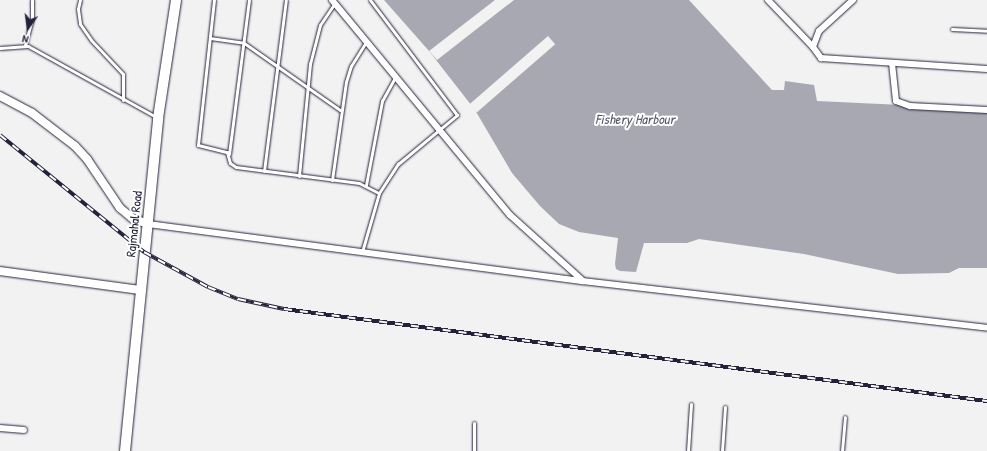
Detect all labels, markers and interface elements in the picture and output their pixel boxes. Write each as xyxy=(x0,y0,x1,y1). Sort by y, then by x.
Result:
north arrow xyxy=(8,8,48,48)
text: N xyxy=(21,32,30,47)
water label: Fishery Harbour xyxy=(595,111,675,127)
street label: Rajmahal Road xyxy=(123,190,145,258)

